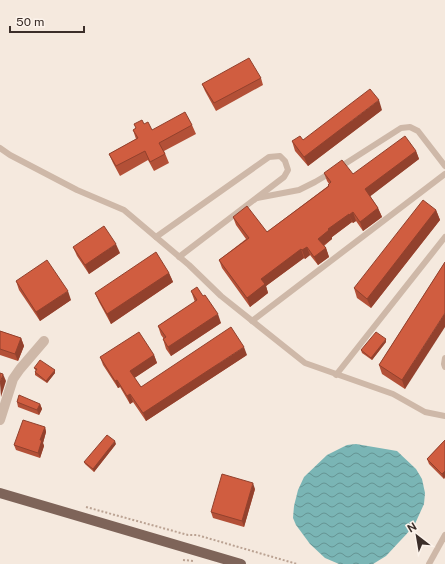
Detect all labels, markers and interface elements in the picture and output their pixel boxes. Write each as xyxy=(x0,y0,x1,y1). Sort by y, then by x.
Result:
scale bar xyxy=(10,8,84,34)
text: 50 m xyxy=(16,15,44,29)
north arrow xyxy=(397,516,437,556)
text: N xyxy=(405,520,419,535)

